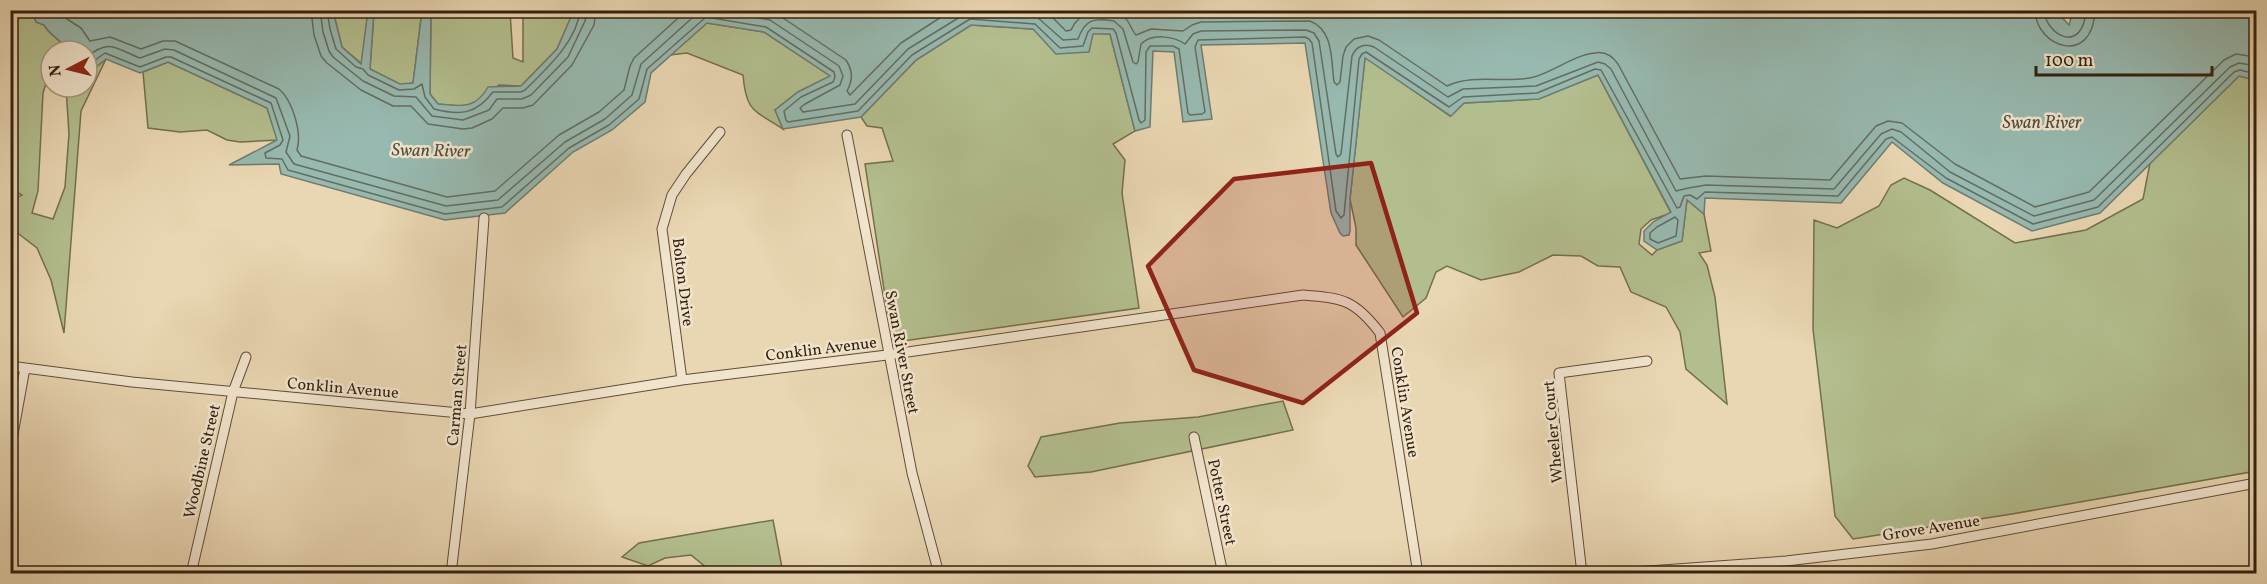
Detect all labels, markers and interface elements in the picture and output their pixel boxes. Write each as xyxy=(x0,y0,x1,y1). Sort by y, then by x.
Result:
north arrow xyxy=(39,39,99,99)
scale bar xyxy=(2036,39,2212,77)
text: 100 m xyxy=(2045,49,2094,74)
text: N xyxy=(44,63,68,78)
water label: Swan River xyxy=(2003,111,2082,136)
water label: Swan River xyxy=(391,138,471,165)
street label: Bolton Drive xyxy=(666,237,698,328)
street label: Swan River Street xyxy=(878,289,924,416)
street label: Conklin Avenue xyxy=(764,332,878,368)
street label: Carman Street xyxy=(443,343,473,447)
street label: Conklin Avenue xyxy=(1384,345,1424,459)
street label: Conklin Avenue xyxy=(286,373,400,405)
street label: Wheeler Court xyxy=(1539,379,1569,484)
street label: Woodbine Street xyxy=(179,402,227,521)
street label: Potter Street xyxy=(1201,457,1241,548)
street label: Grove Avenue xyxy=(1881,510,1982,548)

